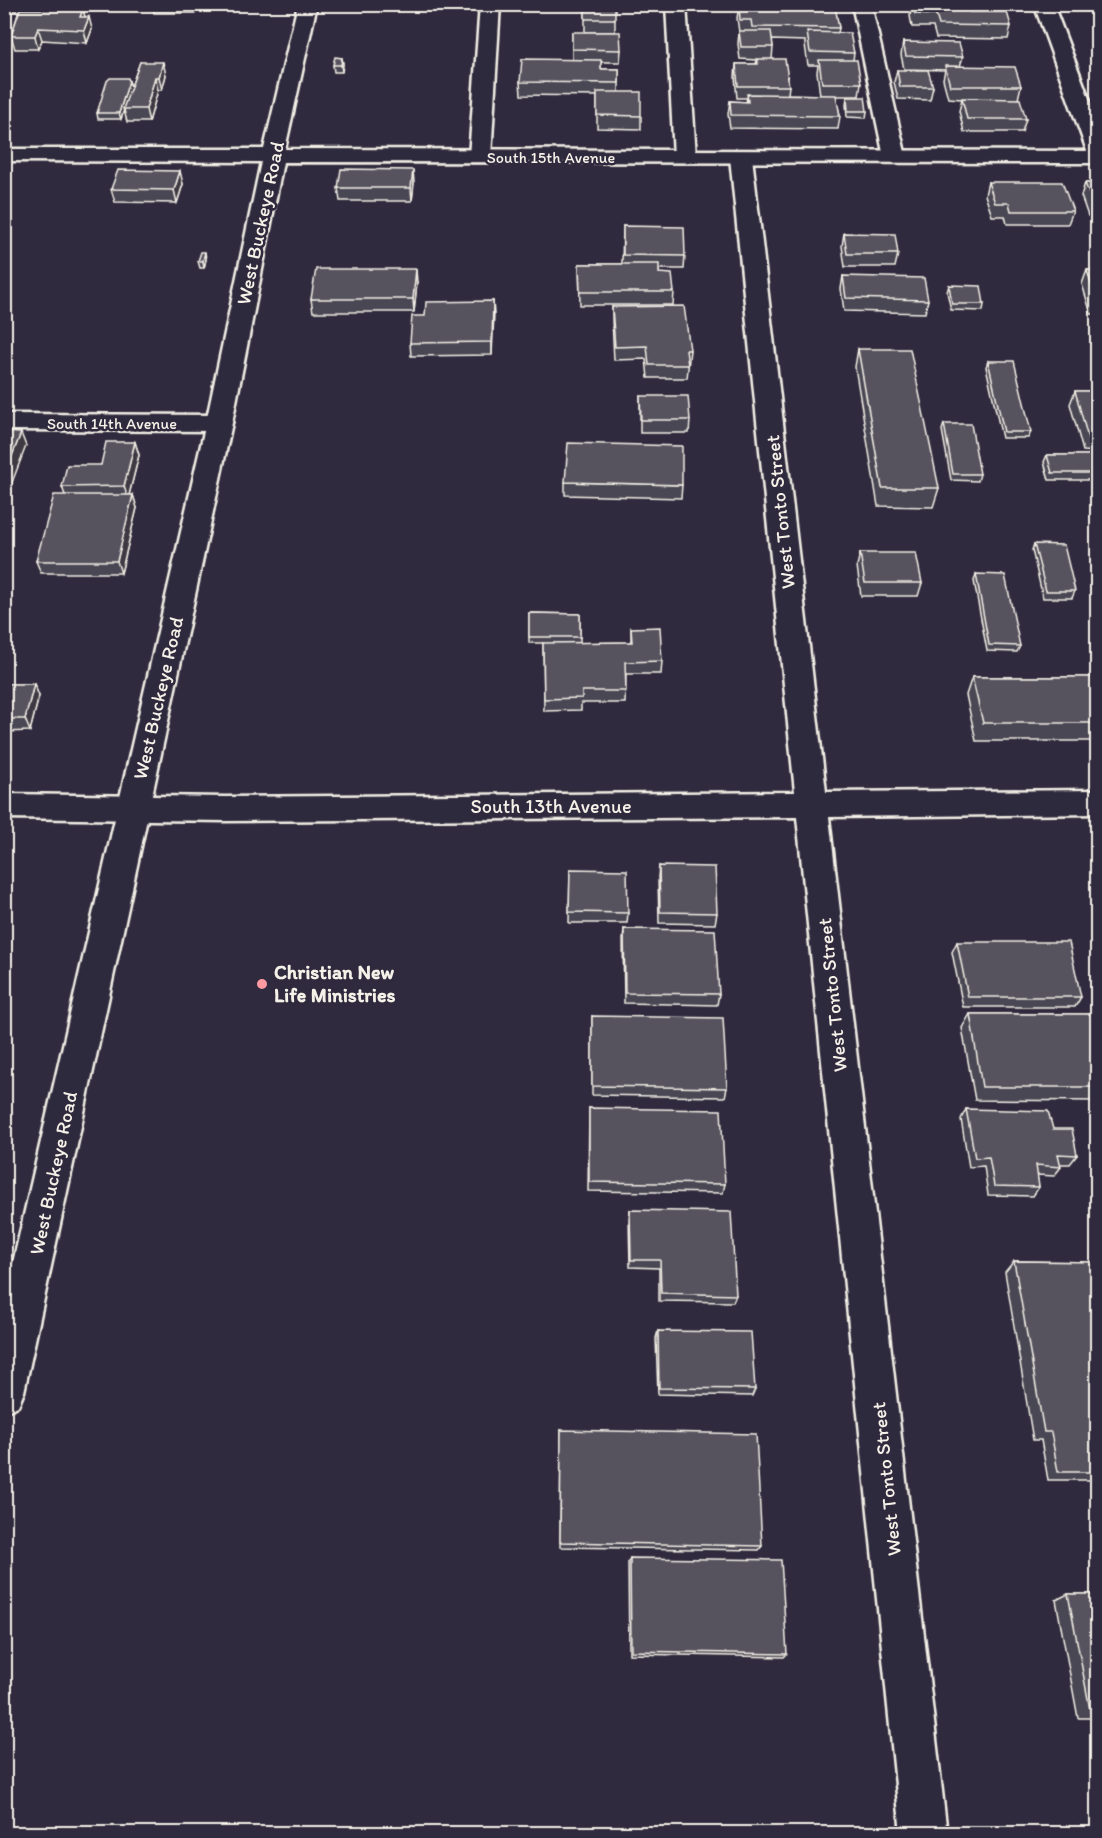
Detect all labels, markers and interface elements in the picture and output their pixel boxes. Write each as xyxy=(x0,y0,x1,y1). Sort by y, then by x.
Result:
street label: West Buckeye Road xyxy=(231,139,289,307)
street label: South 15th Avenue xyxy=(487,148,616,167)
street label: South 14th Avenue xyxy=(47,414,177,433)
street label: West Tonto Street xyxy=(760,434,800,590)
street label: West Buckeye Road xyxy=(128,614,188,782)
street label: South 13th Avenue xyxy=(470,794,632,818)
street label: West Tonto Street xyxy=(812,917,852,1073)
place label: Christian New Life Ministries xyxy=(274,960,396,1007)
marker: Christian New Life Ministries xyxy=(255,977,269,991)
street label: West Buckeye Road xyxy=(24,1089,82,1257)
street label: West Tonto Street xyxy=(866,1401,906,1557)

